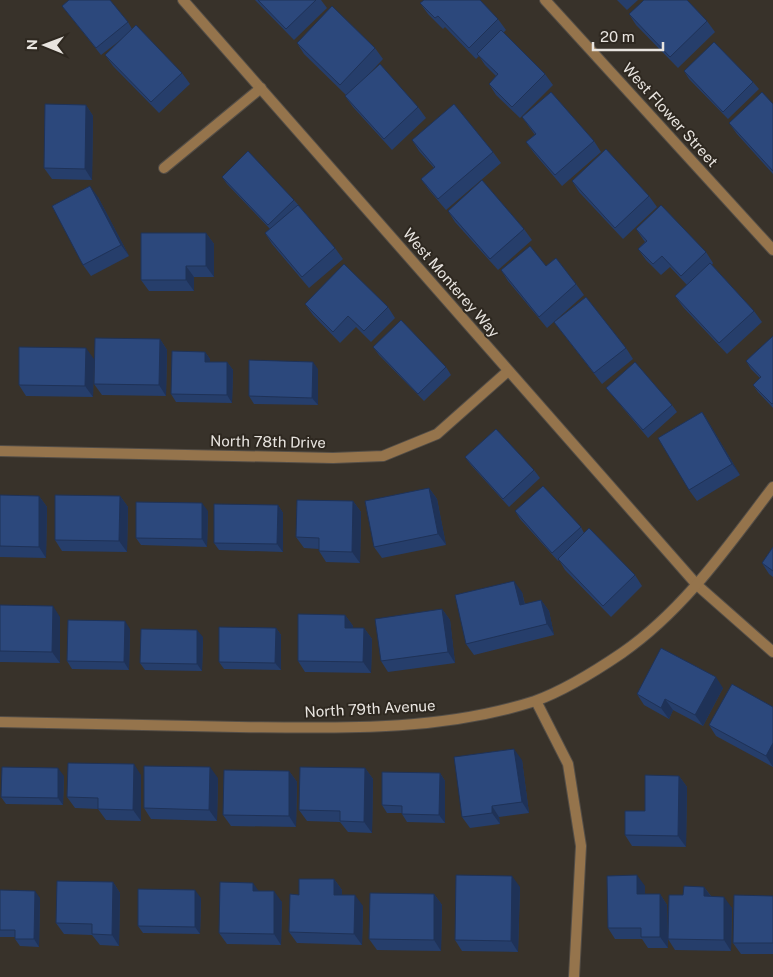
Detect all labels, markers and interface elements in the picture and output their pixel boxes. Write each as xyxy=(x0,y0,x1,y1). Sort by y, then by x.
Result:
north arrow xyxy=(20,20,70,70)
scale bar xyxy=(593,20,663,52)
text: 20 m xyxy=(600,28,635,45)
text: N xyxy=(24,39,40,50)
street label: West Flower Street xyxy=(619,59,722,170)
street label: West Monterey Way xyxy=(400,225,503,340)
street label: North 78th Drive xyxy=(210,432,326,451)
street label: North 79th Avenue xyxy=(304,697,436,720)

